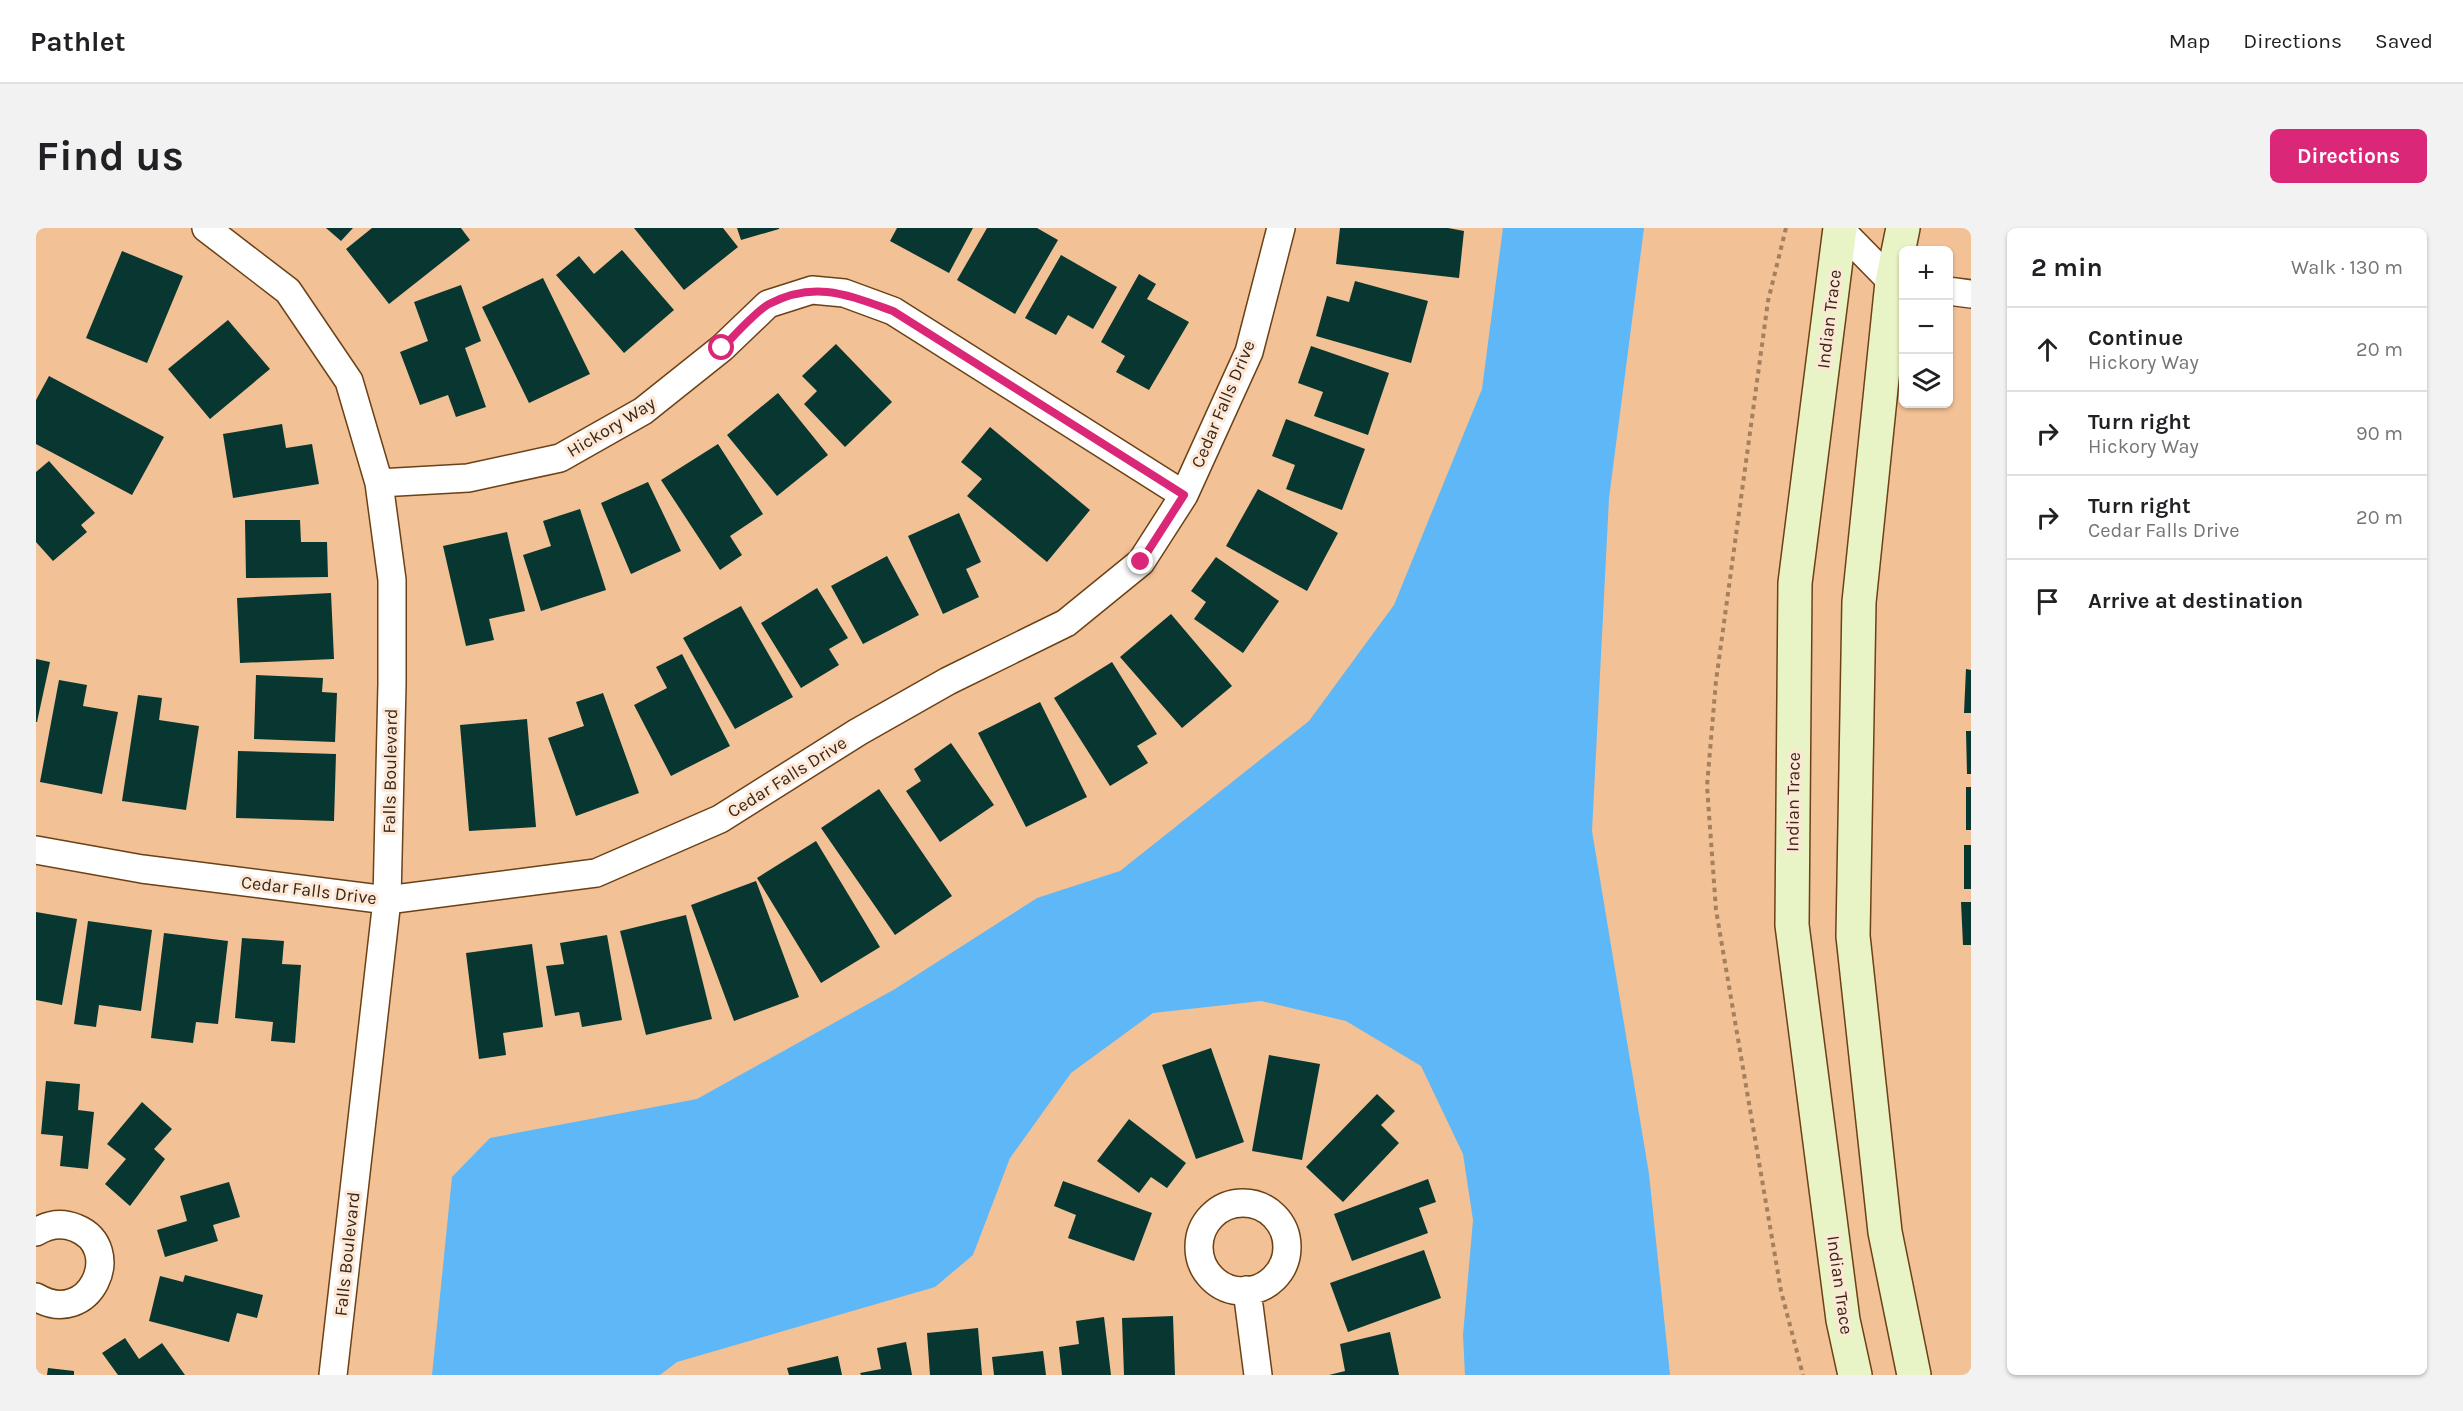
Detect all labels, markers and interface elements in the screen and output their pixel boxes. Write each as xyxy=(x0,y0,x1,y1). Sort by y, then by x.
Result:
text: Pathlet xyxy=(30,25,126,58)
text: Map xyxy=(2169,29,2210,53)
text: Directions xyxy=(2243,29,2342,53)
text: Saved xyxy=(2375,29,2433,53)
button: Directions xyxy=(2270,129,2427,183)
text: Find us xyxy=(36,131,184,181)
map controls xyxy=(1899,246,1953,408)
button: + xyxy=(1899,246,1953,300)
text: 2 min xyxy=(2031,252,2103,283)
text: Walk · 130 m xyxy=(2291,256,2403,279)
street label: Indian Trace xyxy=(1812,268,1846,370)
button: − xyxy=(1899,300,1953,354)
text: Continue xyxy=(2088,325,2183,351)
icon: ahead xyxy=(2031,333,2064,366)
route start xyxy=(708,334,734,360)
street label: Cedar Falls Drive xyxy=(1186,337,1260,471)
text: 20 m xyxy=(2356,338,2403,361)
text: Hickory Way xyxy=(2088,351,2199,374)
button: layers xyxy=(1899,354,1953,408)
street label: Hickory Way xyxy=(563,392,660,462)
text: Turn right xyxy=(2088,409,2191,435)
icon: right xyxy=(2031,417,2064,450)
text: 90 m xyxy=(2356,422,2403,445)
text: Hickory Way xyxy=(2088,435,2199,458)
text: Turn right xyxy=(2088,493,2191,519)
icon: right xyxy=(2031,501,2064,534)
text: 20 m xyxy=(2356,506,2403,529)
text: Cedar Falls Drive xyxy=(2088,519,2240,542)
route end xyxy=(1127,548,1153,574)
icon: arrive xyxy=(2031,585,2064,618)
text: Arrive at destination xyxy=(2088,588,2303,614)
street label: Falls Boulevard xyxy=(378,708,402,834)
street label: Cedar Falls Drive xyxy=(723,732,851,822)
street label: Indian Trace xyxy=(1781,752,1805,852)
street label: Cedar Falls Drive xyxy=(240,871,378,909)
street label: Falls Boulevard xyxy=(330,1191,364,1317)
street label: Indian Trace xyxy=(1822,1234,1858,1336)

